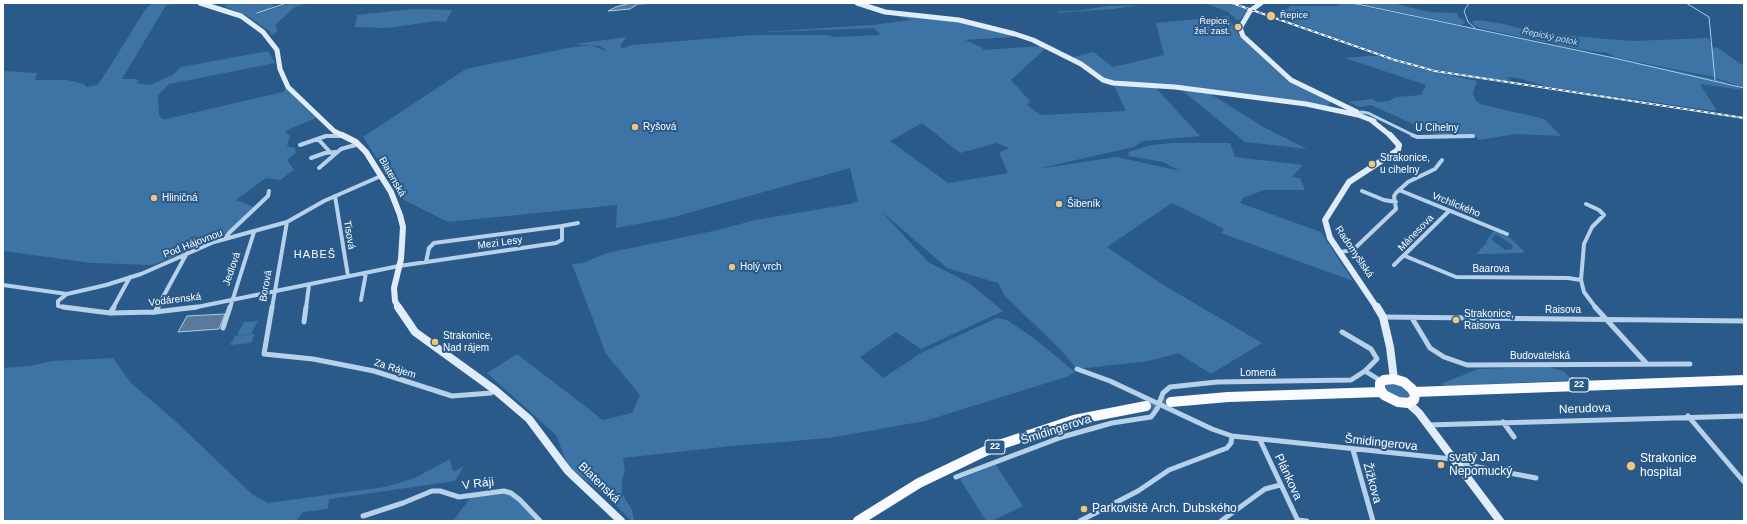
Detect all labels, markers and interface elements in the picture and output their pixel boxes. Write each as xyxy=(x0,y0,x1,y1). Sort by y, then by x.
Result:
marker: Řepice xyxy=(1265,10,1277,22)
place label: Řepice xyxy=(1280,11,1308,21)
place label: Řepice, žel. zast. xyxy=(1194,17,1230,38)
marker: Řepice, žel. zast. xyxy=(1233,22,1243,32)
water label: Řepický potok xyxy=(1521,26,1579,48)
place label: Ryšová xyxy=(643,121,676,133)
marker: Ryšová xyxy=(630,122,640,132)
street label: U Cihelny xyxy=(1415,122,1459,134)
place label: Strakonice, u cihelny xyxy=(1380,152,1430,176)
street label: Blatenská xyxy=(376,155,408,199)
marker: Strakonice, u cihelny xyxy=(1367,159,1377,169)
street label: Vrchlického xyxy=(1430,190,1482,220)
place label: Hliničná xyxy=(162,192,198,204)
marker: Hliničná xyxy=(149,193,159,203)
place label: Šibeník xyxy=(1067,198,1100,210)
marker: Šibeník xyxy=(1054,199,1064,209)
street label: Mánesova xyxy=(1396,212,1436,254)
street label: Tisová xyxy=(341,220,357,250)
street label: Radomyšlská xyxy=(1332,224,1376,280)
street label: Pod Hájovnou xyxy=(162,227,224,261)
street label: Mezi Lesy xyxy=(477,234,523,252)
district label: HABEŠ xyxy=(294,248,336,262)
street label: Jedlová xyxy=(221,251,243,287)
place label: Holý vrch xyxy=(740,261,782,273)
marker: Holý vrch xyxy=(727,262,737,272)
street label: Baarova xyxy=(1472,263,1510,275)
street label: Borová xyxy=(257,269,275,303)
street label: Vodárenská xyxy=(148,291,202,309)
street label: Raisova xyxy=(1545,304,1581,316)
place label: Strakonice, Raisova xyxy=(1464,308,1514,332)
marker: Strakonice, Raisova xyxy=(1451,315,1461,325)
place label: Strakonice, Nad rájem xyxy=(443,330,493,354)
marker: Strakonice, Nad rájem xyxy=(430,337,440,347)
street label: Budovatelská xyxy=(1510,350,1570,362)
street label: Za Rájem xyxy=(373,357,417,381)
street label: Lomená xyxy=(1240,367,1276,379)
road number: 22 xyxy=(1569,378,1589,392)
street label: Nerudova xyxy=(1559,401,1611,417)
street label: Šmidingerova xyxy=(1019,412,1093,448)
street label: Šmidingerova xyxy=(1344,432,1418,454)
road number: 22 xyxy=(985,440,1005,454)
place label: svatý Jan Nepomucký xyxy=(1449,451,1512,479)
street label: Plánkova xyxy=(1271,452,1305,502)
place label: Strakonice hospital xyxy=(1640,452,1697,480)
street label: Blatenská xyxy=(575,460,623,506)
marker: svatý Jan Nepomucký xyxy=(1436,460,1446,470)
marker: Strakonice hospital xyxy=(1625,460,1637,472)
street label: Žižkova xyxy=(1360,461,1384,505)
street label: V Ráji xyxy=(461,475,495,493)
place label: Parkoviště Arch. Dubského xyxy=(1092,502,1237,516)
marker: Parkoviště Arch. Dubského xyxy=(1079,504,1089,514)

